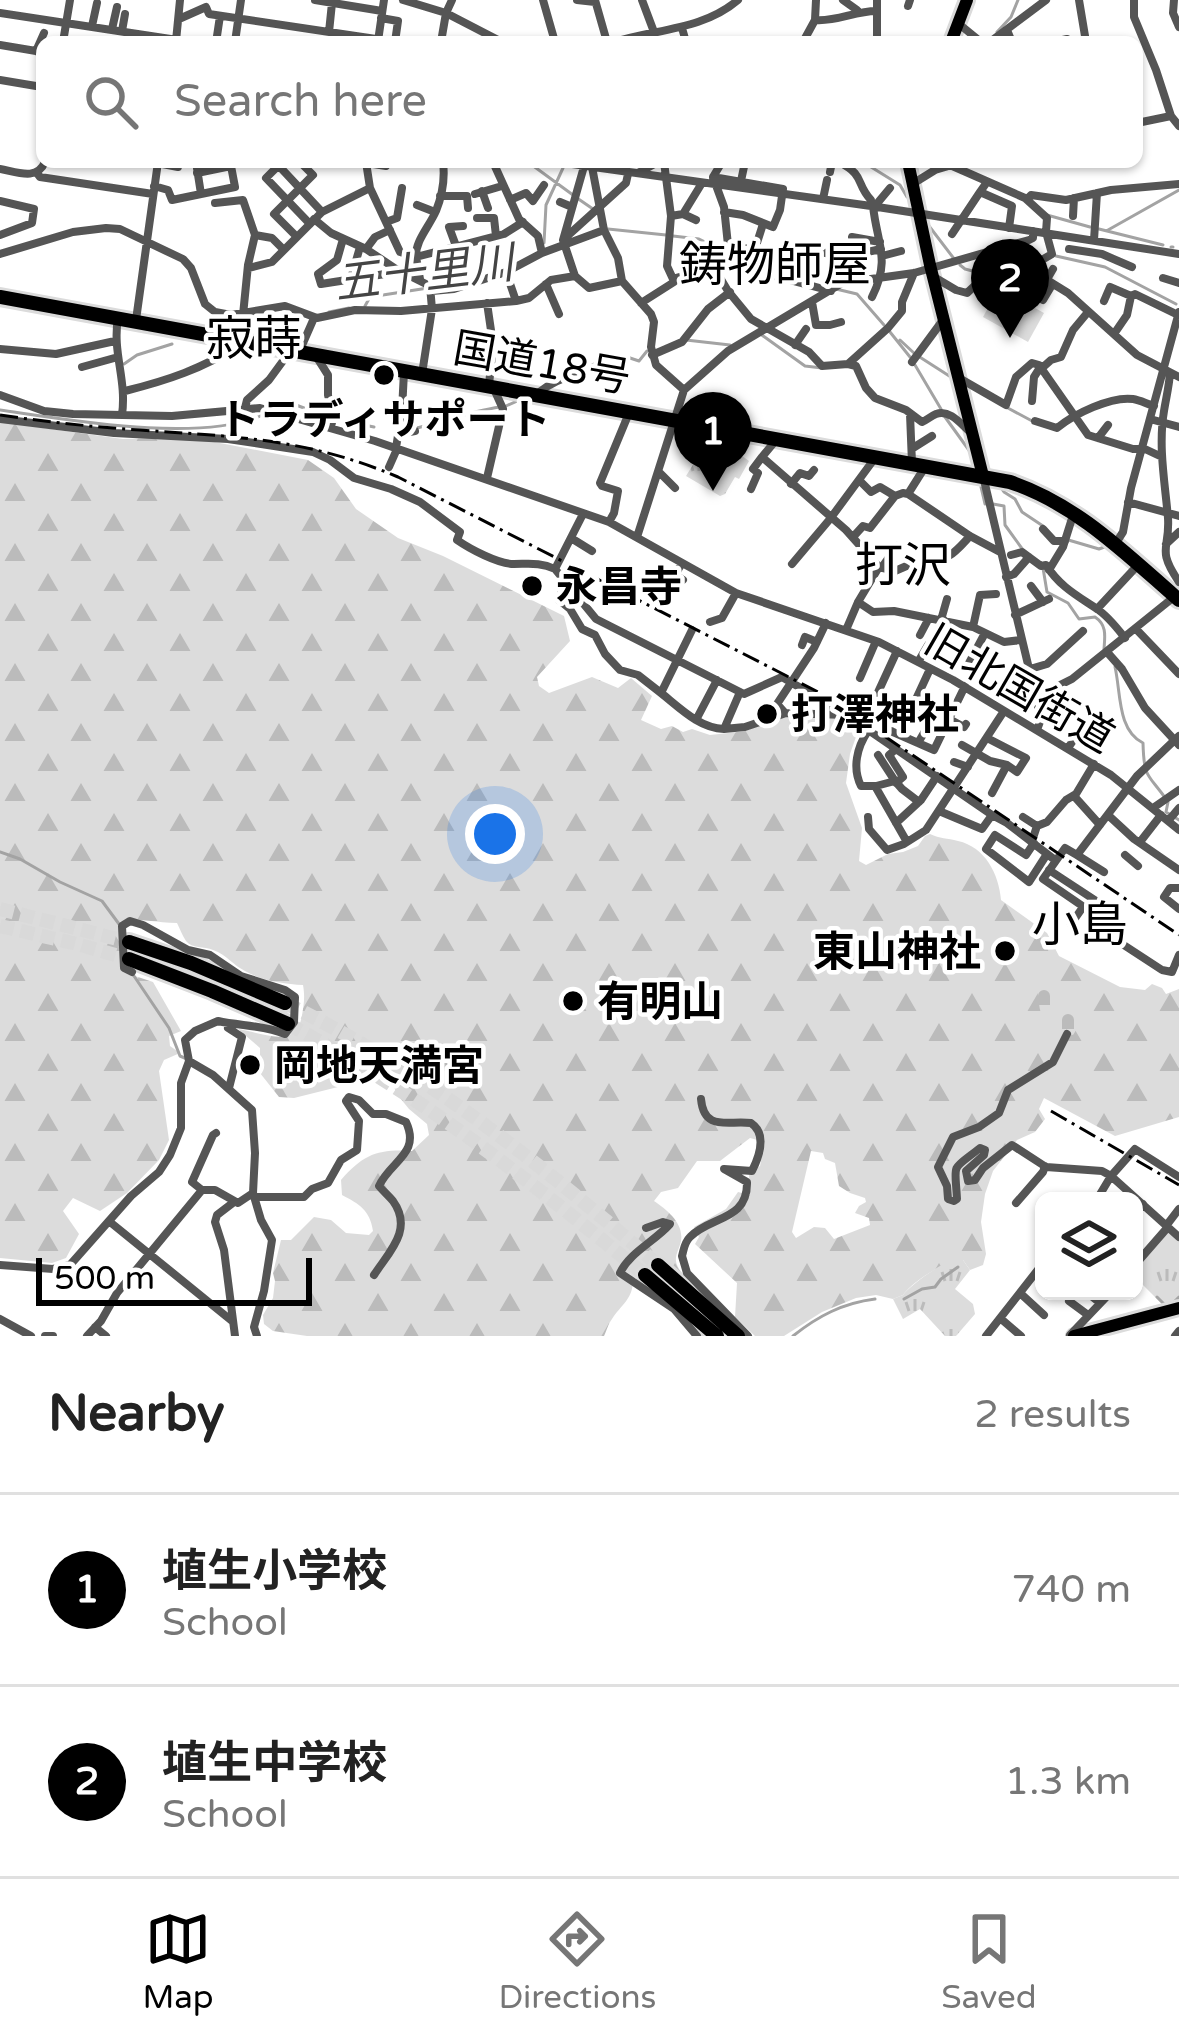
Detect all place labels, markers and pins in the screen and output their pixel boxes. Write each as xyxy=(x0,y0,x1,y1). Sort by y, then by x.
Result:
pin: 2 xyxy=(971,239,1049,338)
marker: トラディサポート xyxy=(371,362,397,388)
pin: 1 xyxy=(674,392,752,491)
place label: トラディサポート xyxy=(217,395,551,446)
place label: 永昌寺 xyxy=(556,562,682,613)
marker: 永昌寺 xyxy=(519,573,545,599)
place label: 打澤神社 xyxy=(791,690,959,741)
marker: 打澤神社 xyxy=(754,701,780,727)
place label: 東山神社 xyxy=(813,927,981,978)
marker: 東山神社 xyxy=(992,938,1018,964)
place label: 有明山 xyxy=(597,977,723,1028)
marker: 有明山 xyxy=(560,988,586,1014)
place label: 岡地天満宮 xyxy=(274,1041,484,1092)
marker: 岡地天満宮 xyxy=(237,1052,263,1078)

